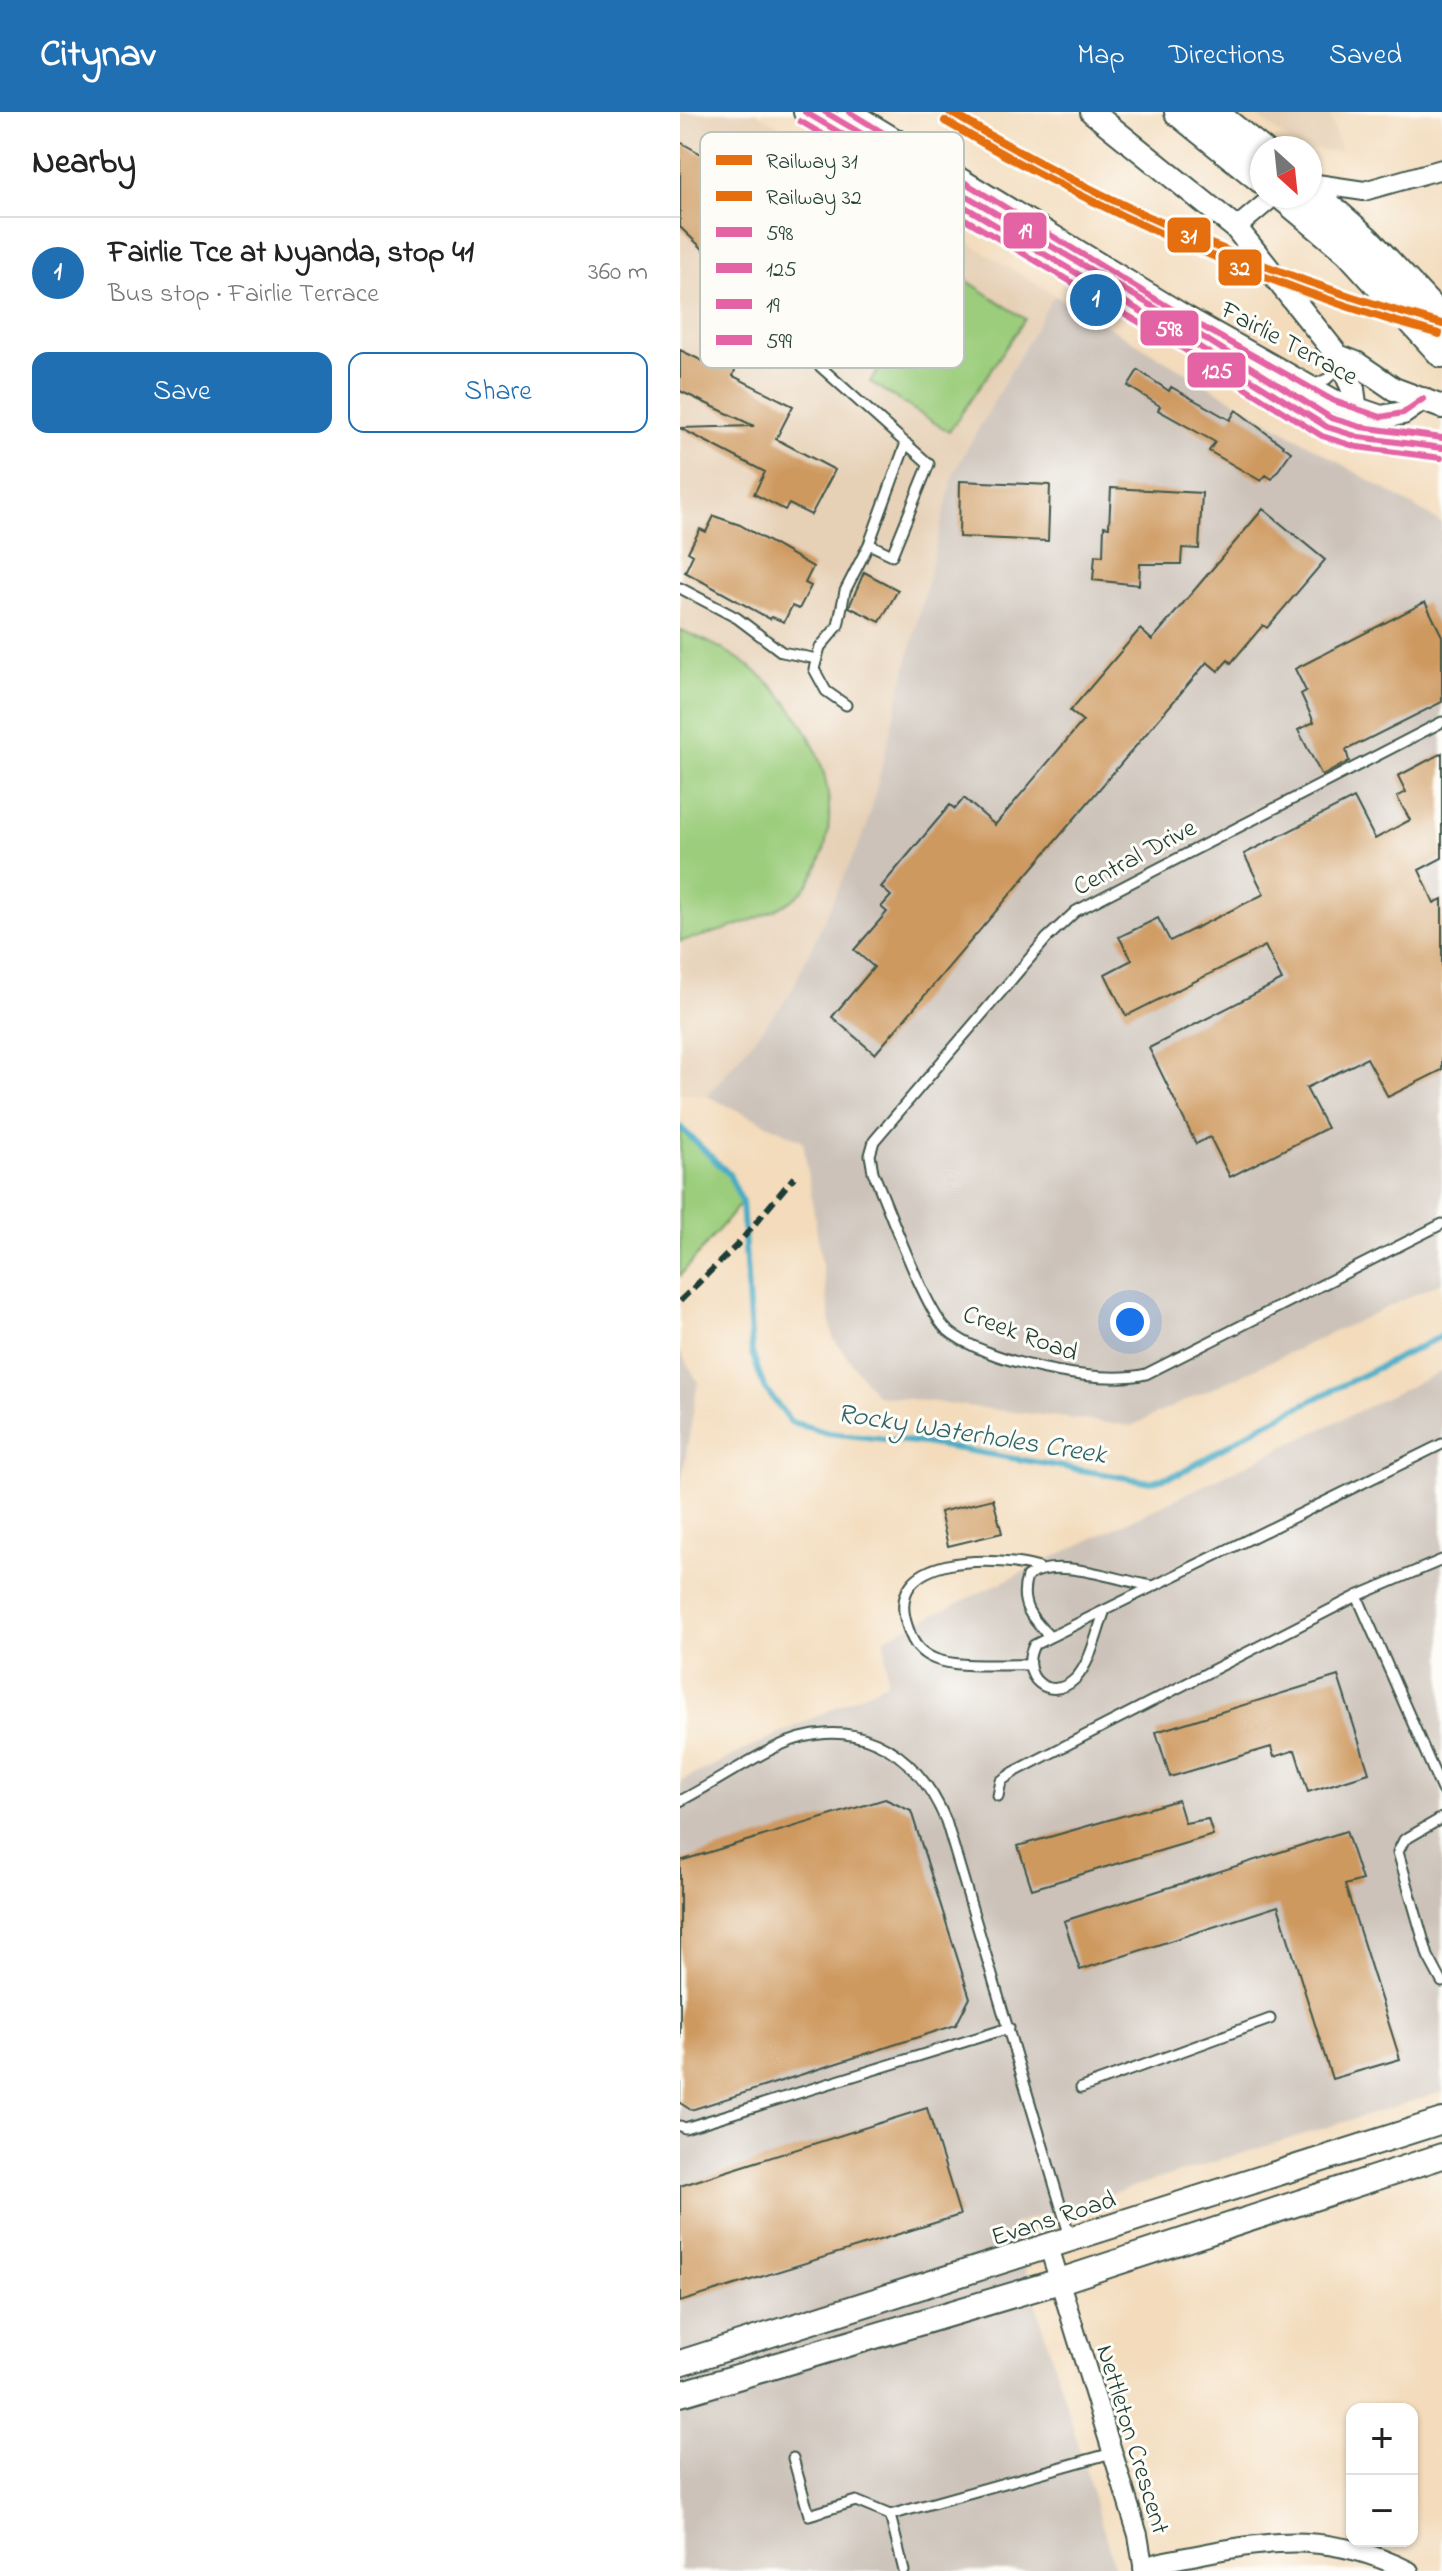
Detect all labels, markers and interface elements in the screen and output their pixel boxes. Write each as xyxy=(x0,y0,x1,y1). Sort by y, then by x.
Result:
text: Citynav xyxy=(40,28,156,84)
text: Map xyxy=(1077,36,1125,77)
text: Directions xyxy=(1169,36,1285,77)
text: Saved xyxy=(1329,36,1402,77)
legend xyxy=(700,132,964,368)
north arrow xyxy=(1250,136,1322,208)
text: Nearby xyxy=(32,139,136,189)
text: Railway 31 xyxy=(766,147,858,180)
text: Railway 32 xyxy=(766,183,862,216)
line badge: 19 xyxy=(1002,211,1048,250)
line badge: 31 xyxy=(1166,216,1212,254)
text: 19 xyxy=(1018,217,1032,249)
text: 598 xyxy=(766,219,793,251)
text: 31 xyxy=(1180,222,1197,254)
text: Fairlie Tce at Nyanda, stop 41 xyxy=(108,232,474,276)
line badge: 32 xyxy=(1217,248,1263,287)
text: 1 xyxy=(54,254,62,292)
text: 360 m xyxy=(588,254,648,292)
text: 32 xyxy=(1229,254,1250,286)
text: 125 xyxy=(766,255,797,287)
pin: 1 xyxy=(1070,270,1122,330)
text: Bus stop · Fairlie Terrace xyxy=(108,276,379,314)
text: 19 xyxy=(766,291,780,323)
street label: Fairlie Terrace xyxy=(1212,292,1364,397)
line badge: 598 xyxy=(1139,309,1200,347)
text: 598 xyxy=(1155,315,1183,347)
text: 599 xyxy=(766,327,792,359)
line badge: 125 xyxy=(1186,351,1247,389)
button: Save xyxy=(32,352,332,433)
button: Share xyxy=(348,352,648,433)
text: 125 xyxy=(1202,357,1233,389)
street label: Central Drive xyxy=(1067,810,1204,907)
street label: Creek Road xyxy=(957,1296,1083,1373)
your location xyxy=(1110,1302,1150,1342)
water label: Rocky Waterholes Creek xyxy=(834,1394,1111,1477)
street label: Evans Road xyxy=(987,2182,1121,2258)
street label: Nettleton Crescent xyxy=(1084,2340,1178,2540)
map controls xyxy=(1346,2403,1418,2547)
button: + xyxy=(1346,2403,1418,2475)
button: − xyxy=(1346,2475,1418,2547)

